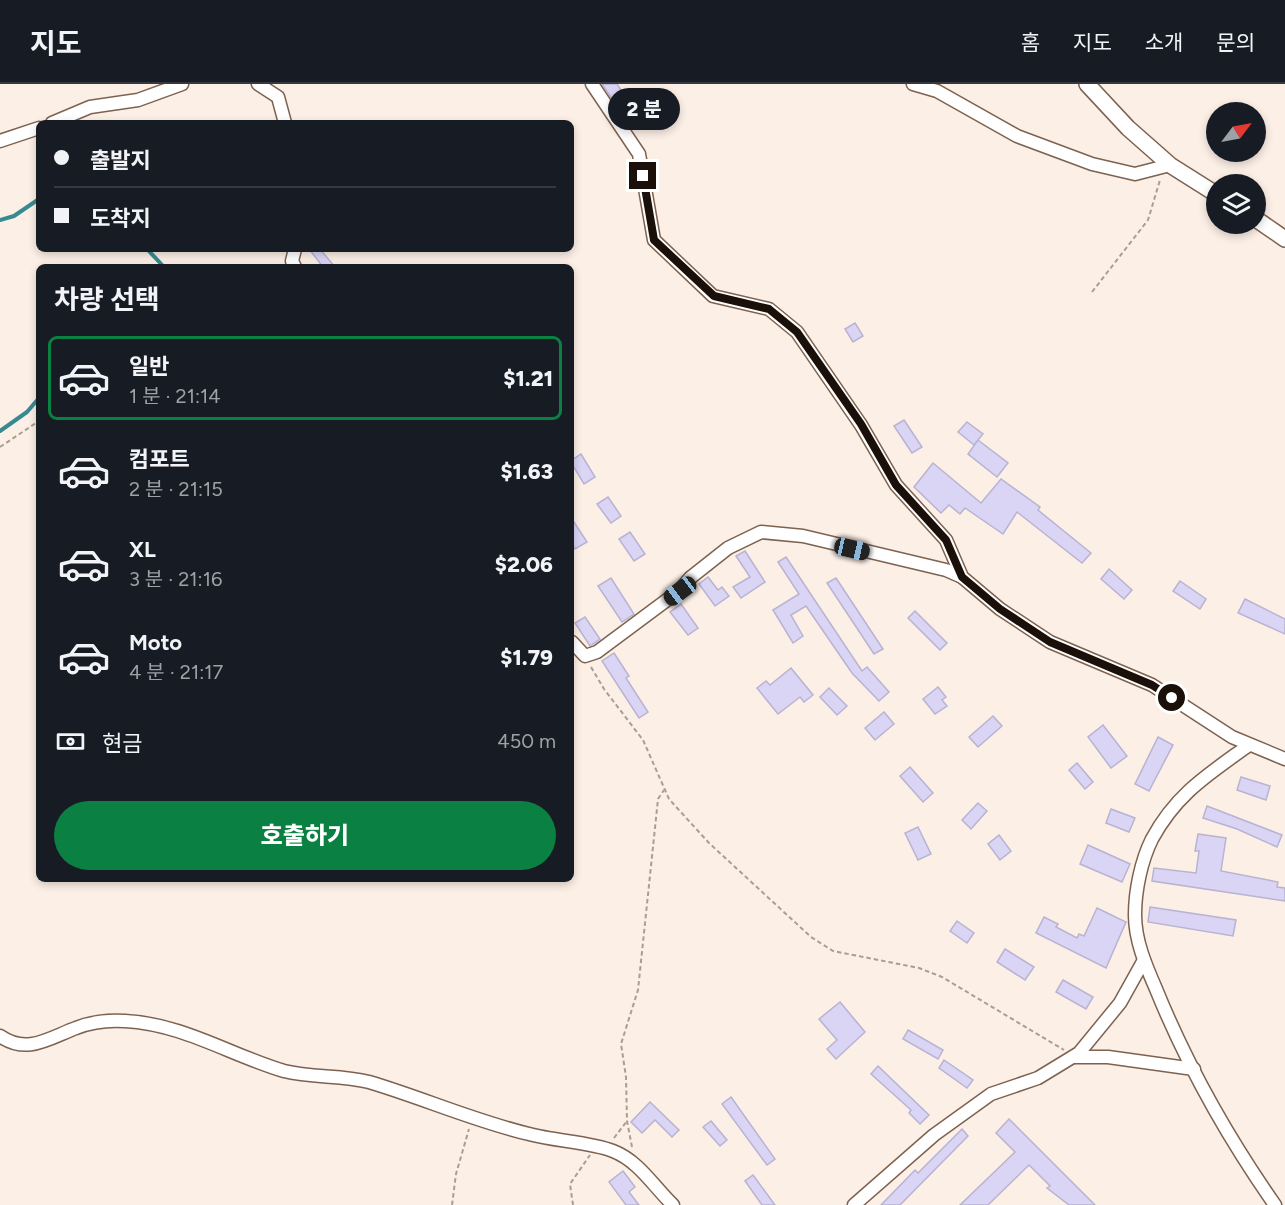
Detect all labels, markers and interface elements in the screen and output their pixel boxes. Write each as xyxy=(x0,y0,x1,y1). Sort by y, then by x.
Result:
text: 지도 xyxy=(30,26,82,60)
text: 홈 xyxy=(1021,30,1040,55)
text: 지도 xyxy=(1073,30,1112,55)
text: 소개 xyxy=(1145,30,1183,55)
text: 문의 xyxy=(1216,30,1255,55)
callout: 2 분 xyxy=(607,89,679,131)
text: 2 분 xyxy=(627,97,661,121)
north arrow xyxy=(1206,102,1266,162)
map controls xyxy=(1206,102,1266,234)
text: 출발지 xyxy=(90,147,151,174)
route end xyxy=(629,162,656,189)
button: layers xyxy=(1206,174,1266,234)
text: 도착지 xyxy=(90,205,151,232)
text: 차량 선택 xyxy=(54,283,160,316)
icon: car xyxy=(57,351,111,405)
text: 일반 xyxy=(129,353,169,380)
text: $1.21 xyxy=(503,365,553,392)
text: 1 분 · 21:14 xyxy=(129,384,221,408)
icon: car xyxy=(57,444,111,498)
text: 컴포트 xyxy=(129,446,190,473)
text: $1.63 xyxy=(500,458,553,485)
text: 2 분 · 21:15 xyxy=(129,477,223,501)
text: XL xyxy=(129,536,156,563)
car xyxy=(832,536,872,562)
icon: car xyxy=(57,537,111,591)
text: $2.06 xyxy=(495,551,553,578)
text: 3 분 · 21:16 xyxy=(129,567,222,591)
car xyxy=(660,573,700,609)
text: Moto xyxy=(129,629,182,656)
icon: car xyxy=(57,630,111,684)
text: $1.79 xyxy=(500,644,553,671)
text: 4 분 · 21:17 xyxy=(129,660,223,684)
route start xyxy=(1158,684,1185,711)
icon: cash xyxy=(54,725,87,758)
text: 450 m xyxy=(497,729,556,753)
text: 현금 xyxy=(102,730,142,757)
button: 호출하기 xyxy=(54,801,556,870)

